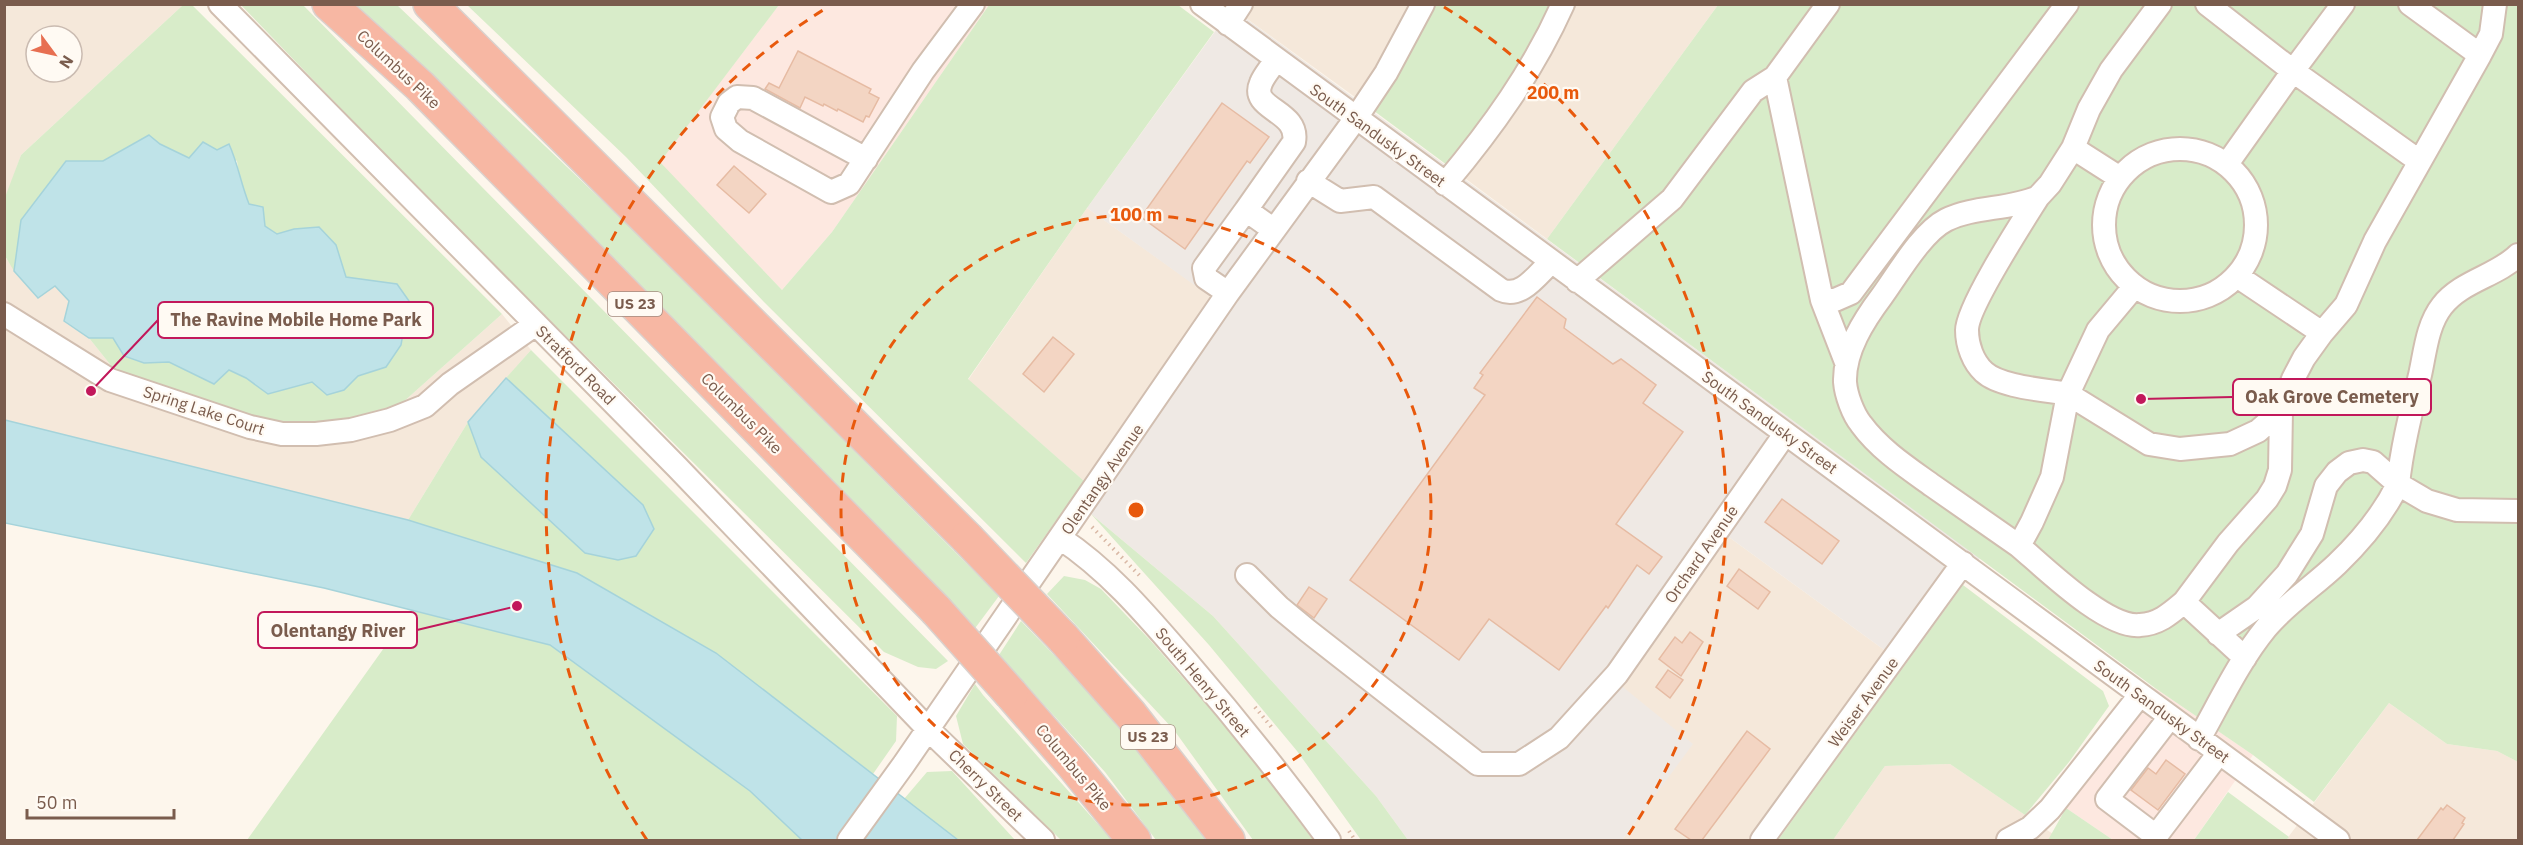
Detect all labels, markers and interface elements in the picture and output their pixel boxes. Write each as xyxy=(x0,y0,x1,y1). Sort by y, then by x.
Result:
north arrow xyxy=(24,24,84,84)
street label: Columbus Pike xyxy=(353,25,445,113)
text: N xyxy=(55,52,78,72)
street label: South Sandusky Street xyxy=(1306,79,1450,191)
text: 200 m xyxy=(1527,81,1579,104)
text: 100 m xyxy=(1110,203,1162,226)
road number: US 23 xyxy=(608,292,662,316)
callout: The Ravine Mobile Home Park xyxy=(158,302,433,338)
text: The Ravine Mobile Home Park xyxy=(170,308,422,331)
street label: Stratford Road xyxy=(532,321,620,409)
street label: South Sandusky Street xyxy=(1698,366,1842,478)
street label: Columbus Pike xyxy=(697,368,787,458)
callout: Oak Grove Cemetery xyxy=(2233,379,2431,415)
street label: Spring Lake Court xyxy=(141,381,267,439)
text: Oak Grove Cemetery xyxy=(2245,385,2419,408)
street label: Olentangy Avenue xyxy=(1056,420,1148,538)
centre of rings xyxy=(1126,500,1146,520)
street label: Orchard Avenue xyxy=(1660,501,1742,607)
callout: Olentangy River xyxy=(258,612,417,648)
text: Olentangy River xyxy=(270,619,406,642)
street label: South Henry Street xyxy=(1151,623,1255,741)
street label: Weiser Avenue xyxy=(1824,653,1902,751)
street label: South Sandusky Street xyxy=(2090,655,2234,767)
street label: Columbus Pike xyxy=(1032,720,1116,815)
road number: US 23 xyxy=(1121,725,1175,749)
street label: Cherry Street xyxy=(945,745,1027,825)
scale bar xyxy=(27,782,174,820)
text: 50 m xyxy=(36,791,78,814)

